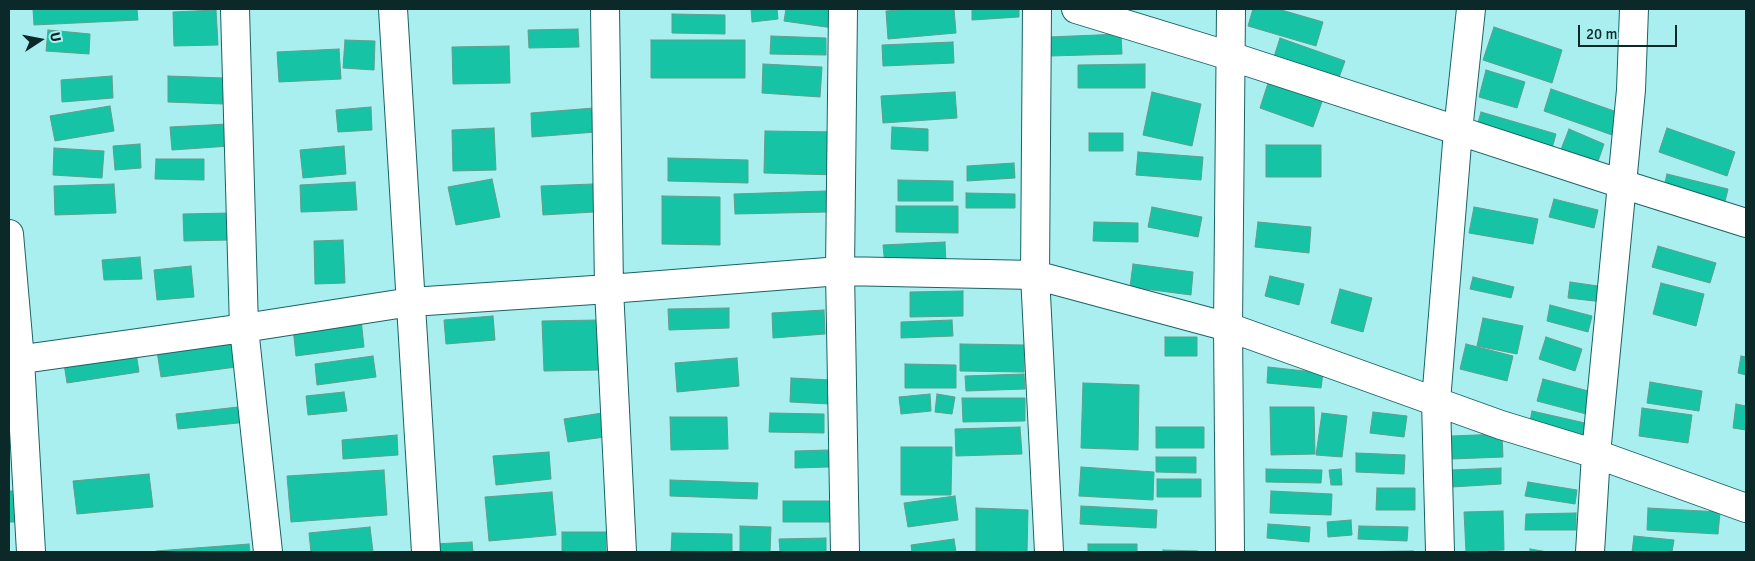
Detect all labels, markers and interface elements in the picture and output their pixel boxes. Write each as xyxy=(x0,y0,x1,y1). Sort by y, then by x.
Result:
north arrow xyxy=(15,15,65,65)
scale bar xyxy=(1580,15,1679,47)
text: 20 m xyxy=(1586,25,1617,43)
text: U xyxy=(46,31,64,43)

